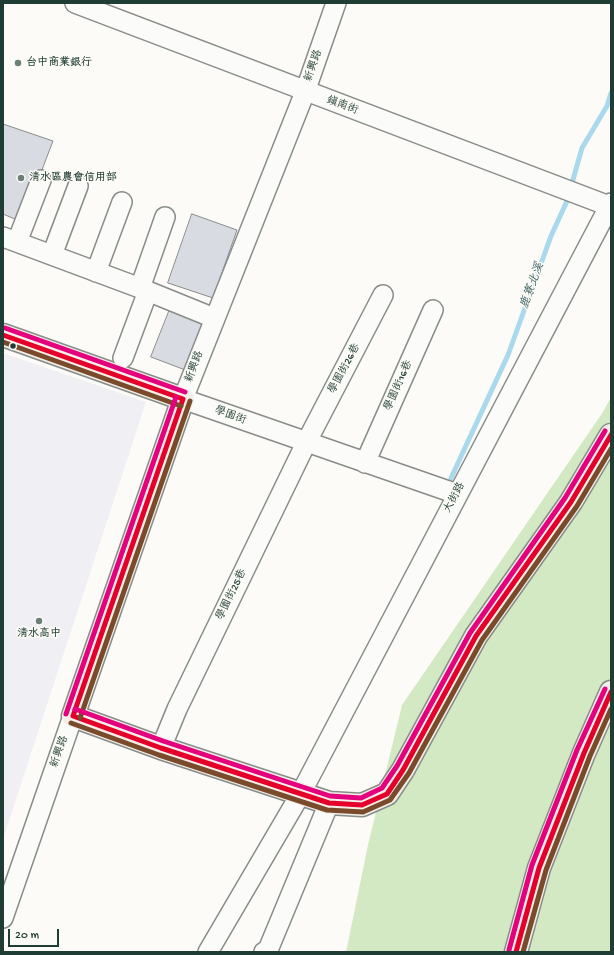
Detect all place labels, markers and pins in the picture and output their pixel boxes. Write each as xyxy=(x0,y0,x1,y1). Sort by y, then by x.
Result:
place label: 台中商業銀行 xyxy=(26,56,92,70)
marker: 台中商業銀行 xyxy=(13,58,23,68)
place label: 清水區農會信用部 xyxy=(29,171,117,185)
marker: 清水區農會信用部 xyxy=(16,173,26,183)
unlabelled marker xyxy=(8,341,18,351)
marker: 清水高中 xyxy=(34,616,44,626)
place label: 清水高中 xyxy=(17,627,61,641)

